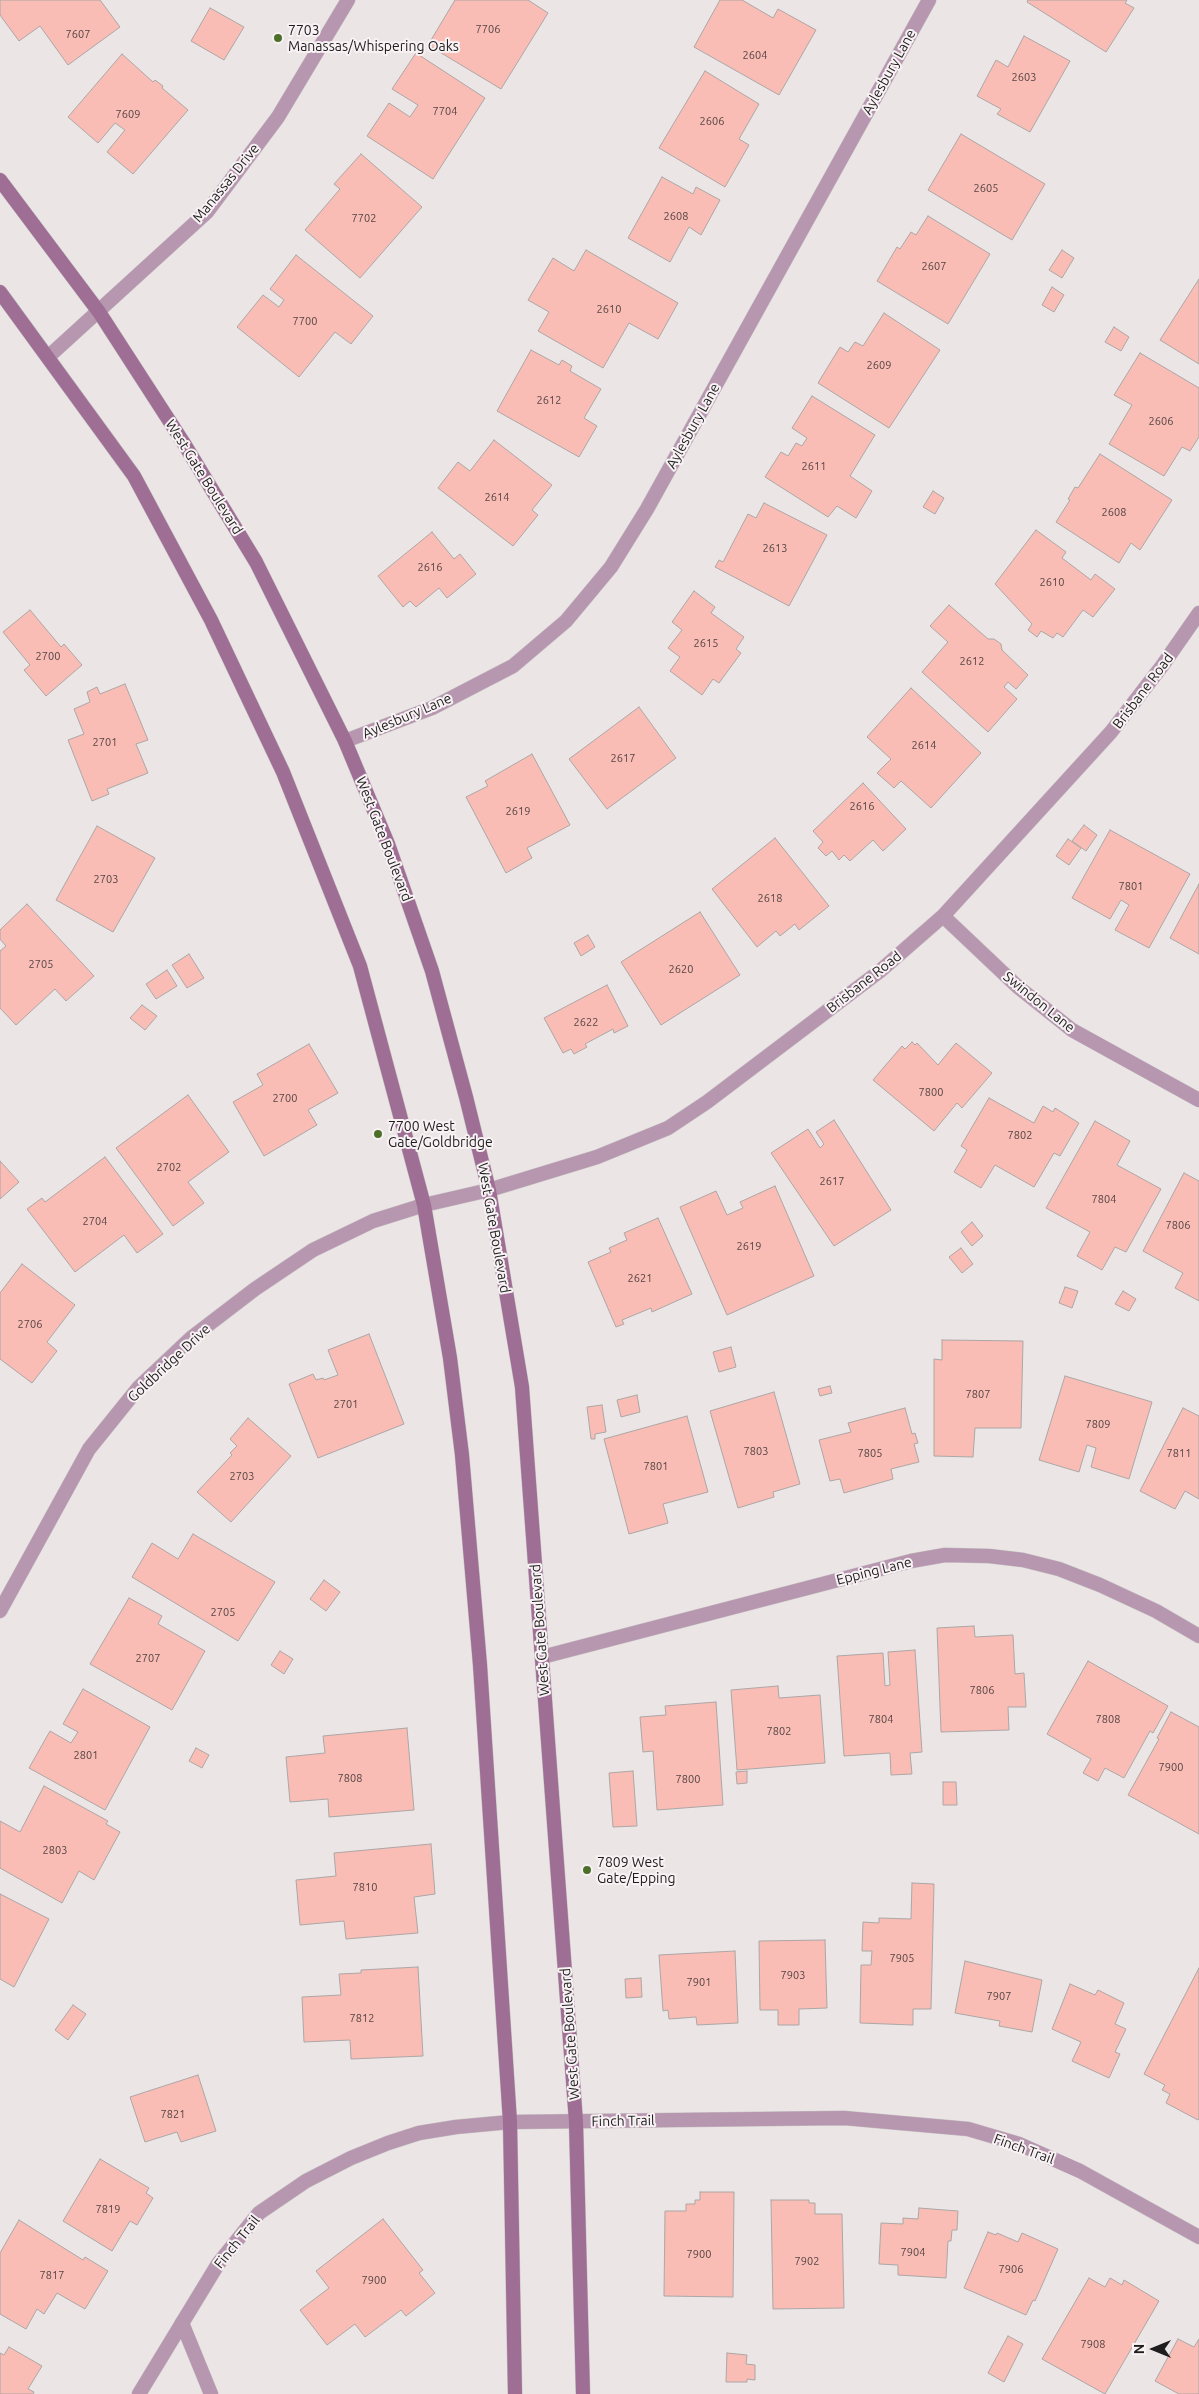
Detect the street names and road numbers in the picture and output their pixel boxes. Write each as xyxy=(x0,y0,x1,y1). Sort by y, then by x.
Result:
street label: Aylesbury Lane xyxy=(859,26,919,118)
street label: Manassas Drive xyxy=(189,140,263,226)
street label: Aylesbury Lane xyxy=(663,380,723,472)
street label: West Gate Boulevard xyxy=(162,417,246,537)
street label: Brisbane Road xyxy=(1109,650,1177,732)
street label: Aylesbury Lane xyxy=(360,690,454,742)
street label: West Gate Boulevard xyxy=(352,774,416,904)
street label: Brisbane Road xyxy=(823,948,905,1016)
street label: Swindon Lane xyxy=(1000,968,1078,1036)
street label: West Gate Boulevard xyxy=(474,1161,514,1295)
street label: Goldbridge Drive xyxy=(124,1321,214,1405)
street label: Epping Lane xyxy=(835,1554,913,1588)
street label: West Gate Boulevard xyxy=(527,1564,553,1696)
street label: West Gate Boulevard xyxy=(557,1968,583,2100)
street label: Finch Trail xyxy=(591,2112,655,2130)
street label: Finch Trail xyxy=(991,2130,1057,2168)
street label: Finch Trail xyxy=(211,2212,263,2272)

